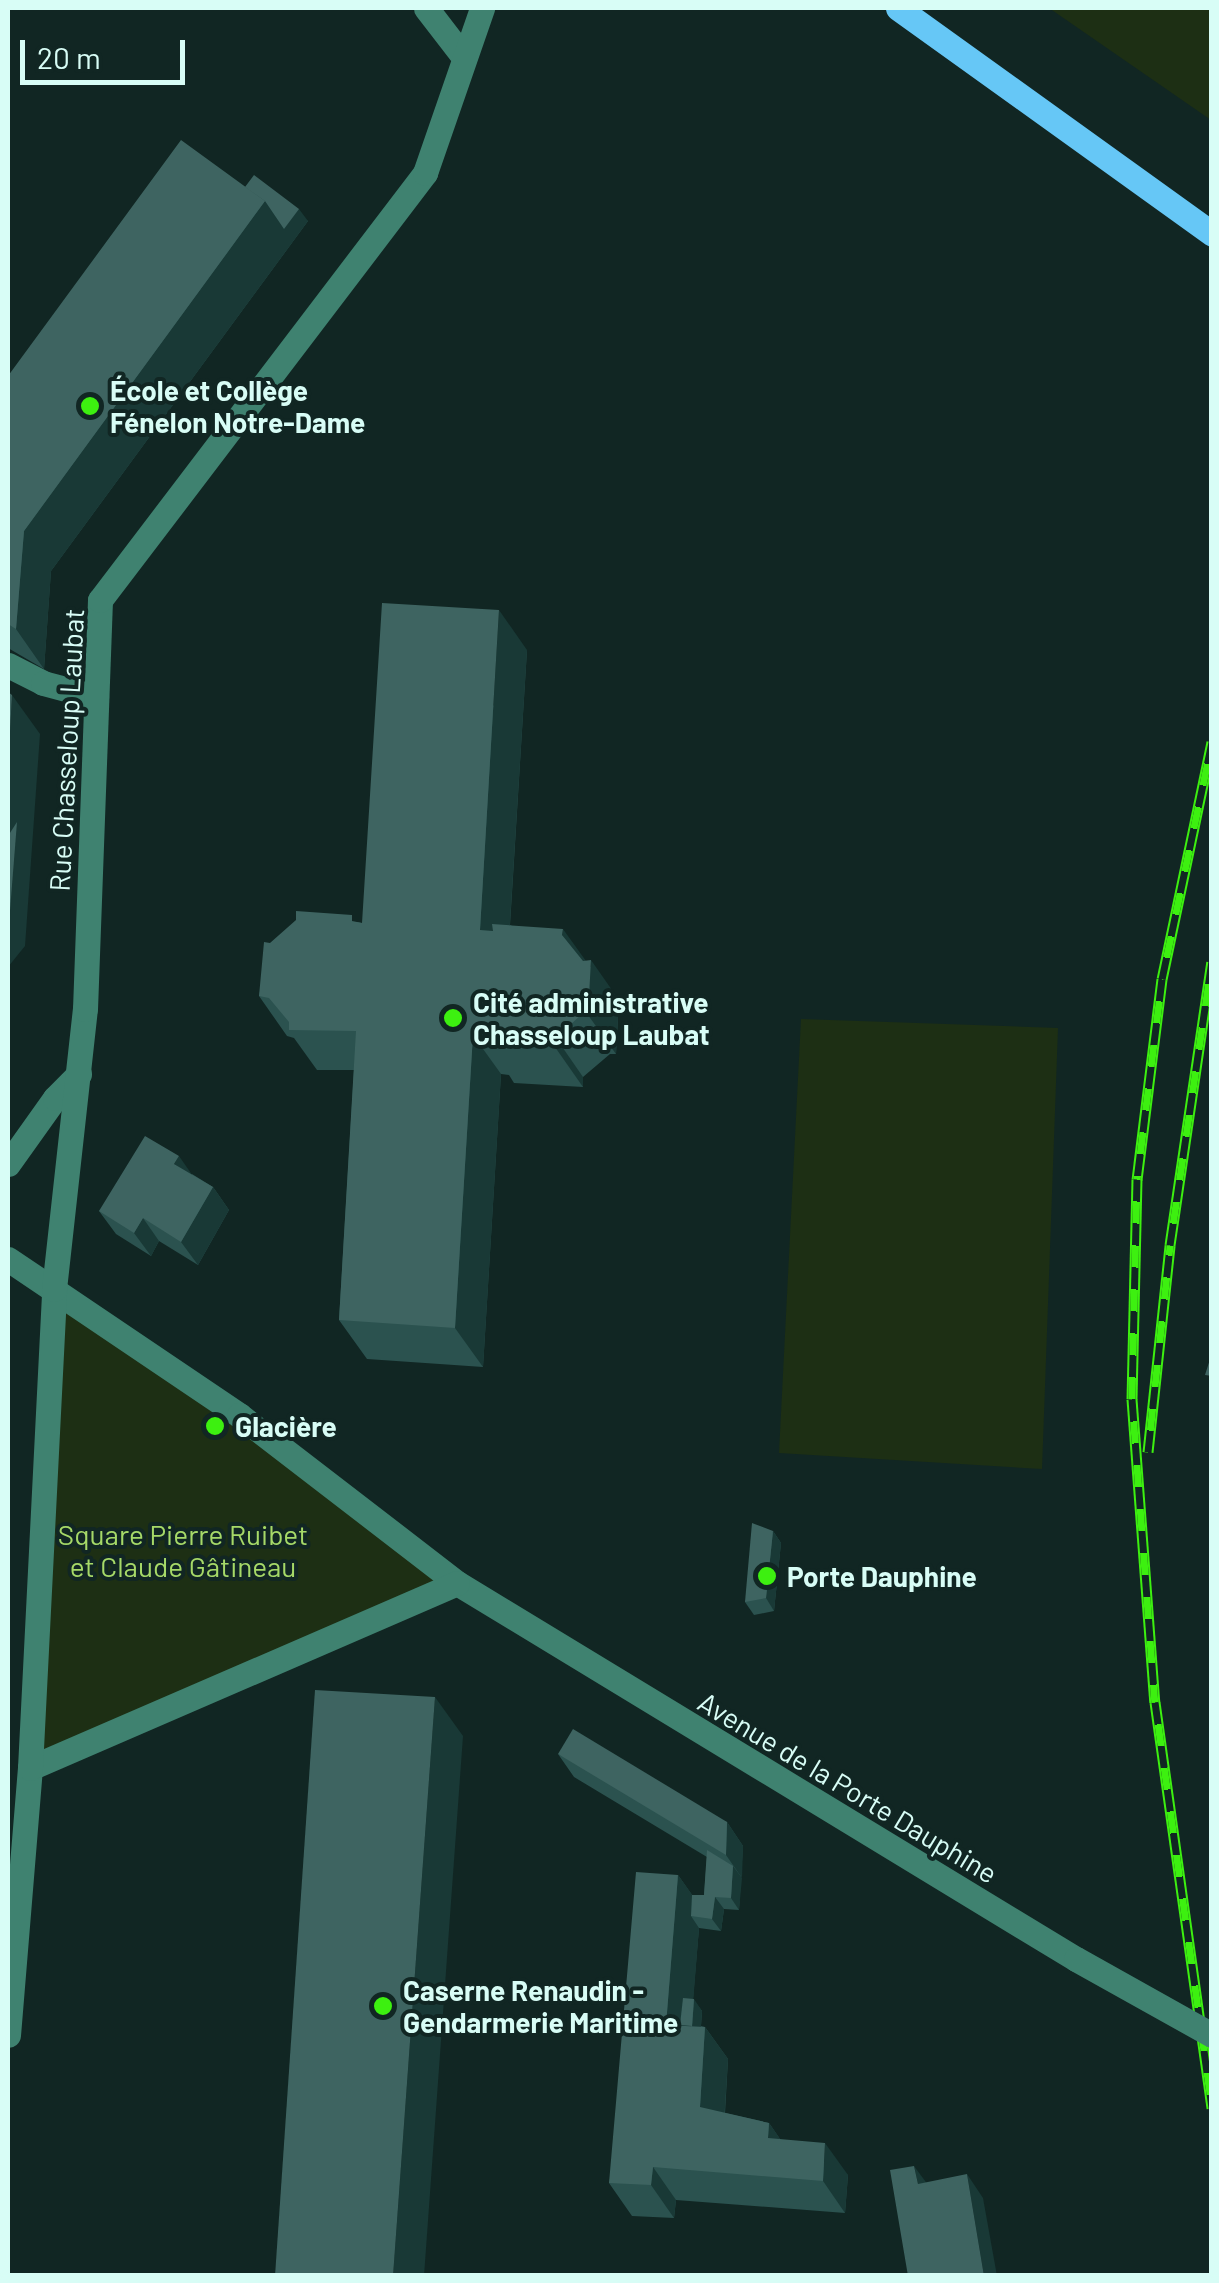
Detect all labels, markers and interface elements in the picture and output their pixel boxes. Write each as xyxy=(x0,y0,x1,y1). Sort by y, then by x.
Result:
scale bar xyxy=(25,20,190,82)
text: 20 m xyxy=(37,39,101,75)
place label: École et Collège Fénelon Notre-Dame xyxy=(110,373,365,439)
marker: École et Collège Fénelon Notre-Dame xyxy=(79,395,101,417)
street label: Rue Chasseloup Laubat xyxy=(42,608,90,892)
place label: Cité administrative Chasseloup Laubat xyxy=(473,985,710,1051)
marker: Cité administrative Chasseloup Laubat xyxy=(442,1007,464,1029)
place label: Glacière xyxy=(235,1409,337,1443)
marker: Glacière xyxy=(204,1415,226,1437)
park label: Square Pierre Ruibet et Claude Gâtineau xyxy=(58,1517,308,1583)
place label: Porte Dauphine xyxy=(787,1559,977,1593)
marker: Porte Dauphine xyxy=(756,1565,778,1587)
street label: Avenue de la Porte Dauphine xyxy=(692,1684,1004,1890)
place label: Caserne Renaudin - Gendarmerie Maritime xyxy=(403,1973,678,2039)
marker: Caserne Renaudin - Gendarmerie Maritime xyxy=(372,1995,394,2017)

